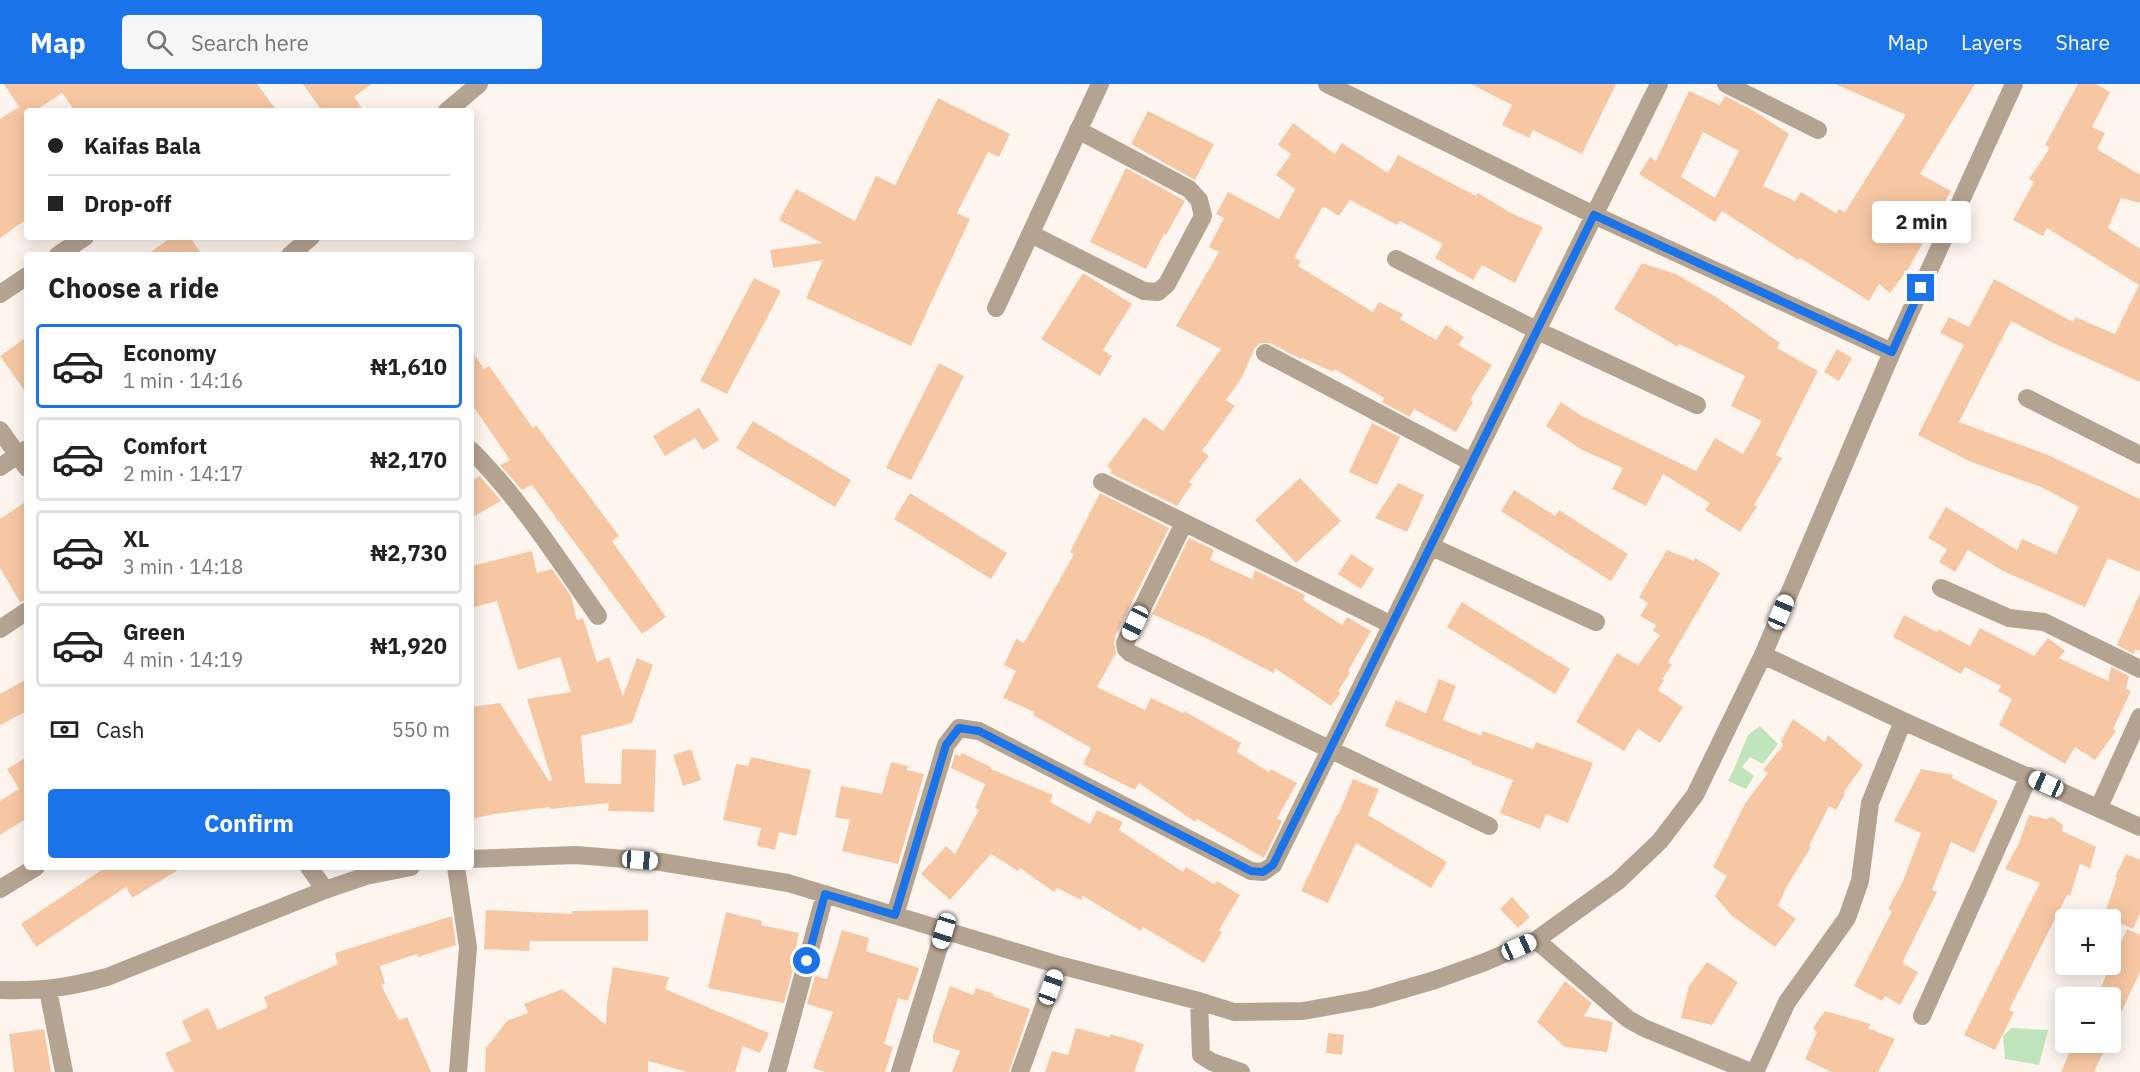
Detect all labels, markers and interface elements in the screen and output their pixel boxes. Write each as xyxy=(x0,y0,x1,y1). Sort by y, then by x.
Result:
search box xyxy=(122,15,542,69)
text: Map xyxy=(30,24,86,61)
icon: search xyxy=(143,26,176,59)
text: Search here xyxy=(191,28,309,57)
text: Map xyxy=(1888,28,1928,56)
text: Layers xyxy=(1961,28,2023,56)
text: Share xyxy=(2056,28,2110,56)
text: Kaifas Bala xyxy=(84,131,201,160)
text: Drop-off xyxy=(84,189,171,218)
callout: 2 min xyxy=(1872,201,1970,243)
text: 2 min xyxy=(1895,208,1948,235)
text: Choose a ride xyxy=(48,270,219,305)
route end xyxy=(1907,274,1934,301)
text: Economy xyxy=(123,338,217,367)
icon: car xyxy=(51,339,105,393)
text: ₦1,610 xyxy=(370,352,447,381)
text: 1 min · 14:16 xyxy=(123,367,243,394)
text: Comfort xyxy=(123,431,207,460)
icon: car xyxy=(51,432,105,486)
text: ₦2,170 xyxy=(370,445,447,474)
text: 2 min · 14:17 xyxy=(123,460,243,487)
text: XL xyxy=(123,524,149,553)
icon: car xyxy=(51,525,105,579)
text: ₦2,730 xyxy=(370,538,447,567)
text: 3 min · 14:18 xyxy=(123,553,243,580)
car xyxy=(1766,592,1796,632)
car xyxy=(1119,603,1151,643)
text: Green xyxy=(123,617,185,646)
icon: car xyxy=(51,618,105,672)
text: ₦1,920 xyxy=(370,631,447,660)
text: 4 min · 14:19 xyxy=(123,646,243,673)
icon: cash xyxy=(48,713,81,746)
text: Cash xyxy=(96,715,145,744)
text: 550 m xyxy=(392,716,450,743)
car xyxy=(2026,768,2066,800)
button: Confirm xyxy=(48,789,450,858)
car xyxy=(621,850,659,870)
map controls xyxy=(2055,909,2121,1053)
button: + xyxy=(2055,909,2121,975)
car xyxy=(930,911,958,951)
car xyxy=(1499,931,1539,963)
route start xyxy=(793,947,820,974)
car xyxy=(1036,967,1066,1007)
button: − xyxy=(2055,987,2121,1053)

